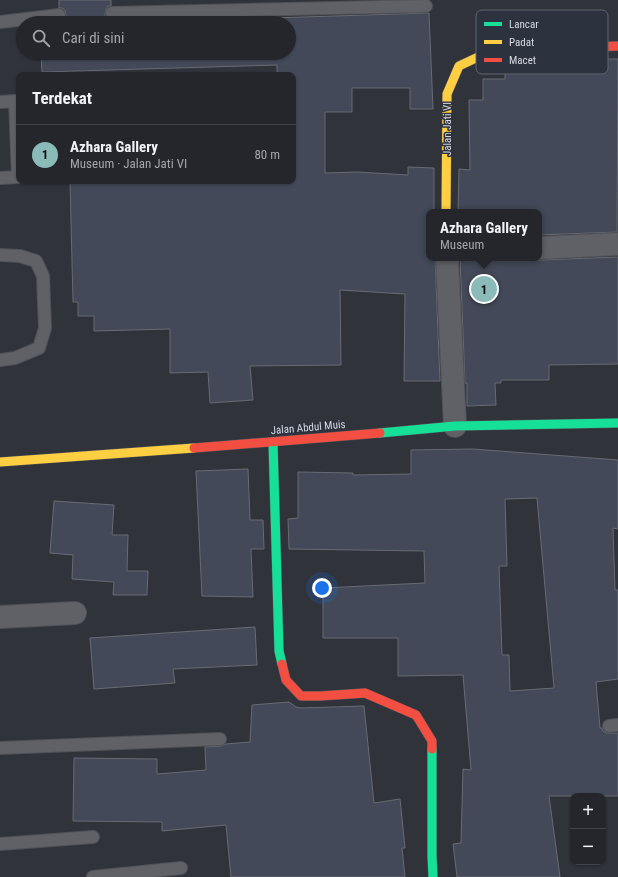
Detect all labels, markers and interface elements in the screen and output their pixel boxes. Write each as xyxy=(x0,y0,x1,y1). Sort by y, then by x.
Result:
legend xyxy=(476,10,608,74)
search box xyxy=(16,16,296,60)
text: Lancar xyxy=(509,18,539,31)
icon: search xyxy=(30,27,52,49)
text: Cari di sini xyxy=(62,29,124,47)
text: Padat xyxy=(509,36,534,49)
text: Macet xyxy=(509,54,536,67)
text: Terdekat xyxy=(32,88,92,108)
street label: Jalan Jati VI xyxy=(441,102,454,156)
text: Azhara Gallery xyxy=(70,138,158,156)
text: 1 xyxy=(42,147,48,162)
text: 80 m xyxy=(254,147,280,162)
text: Museum · Jalan Jati VI xyxy=(70,156,187,171)
popup xyxy=(426,209,542,261)
text: Azhara Gallery xyxy=(440,219,528,237)
text: Museum xyxy=(440,237,484,252)
pin: 1 xyxy=(471,274,497,304)
street label: Jalan Abdul Muis xyxy=(270,418,346,437)
your location xyxy=(312,578,332,598)
map controls xyxy=(570,793,606,865)
button: + xyxy=(570,793,606,829)
button: − xyxy=(570,829,606,865)

